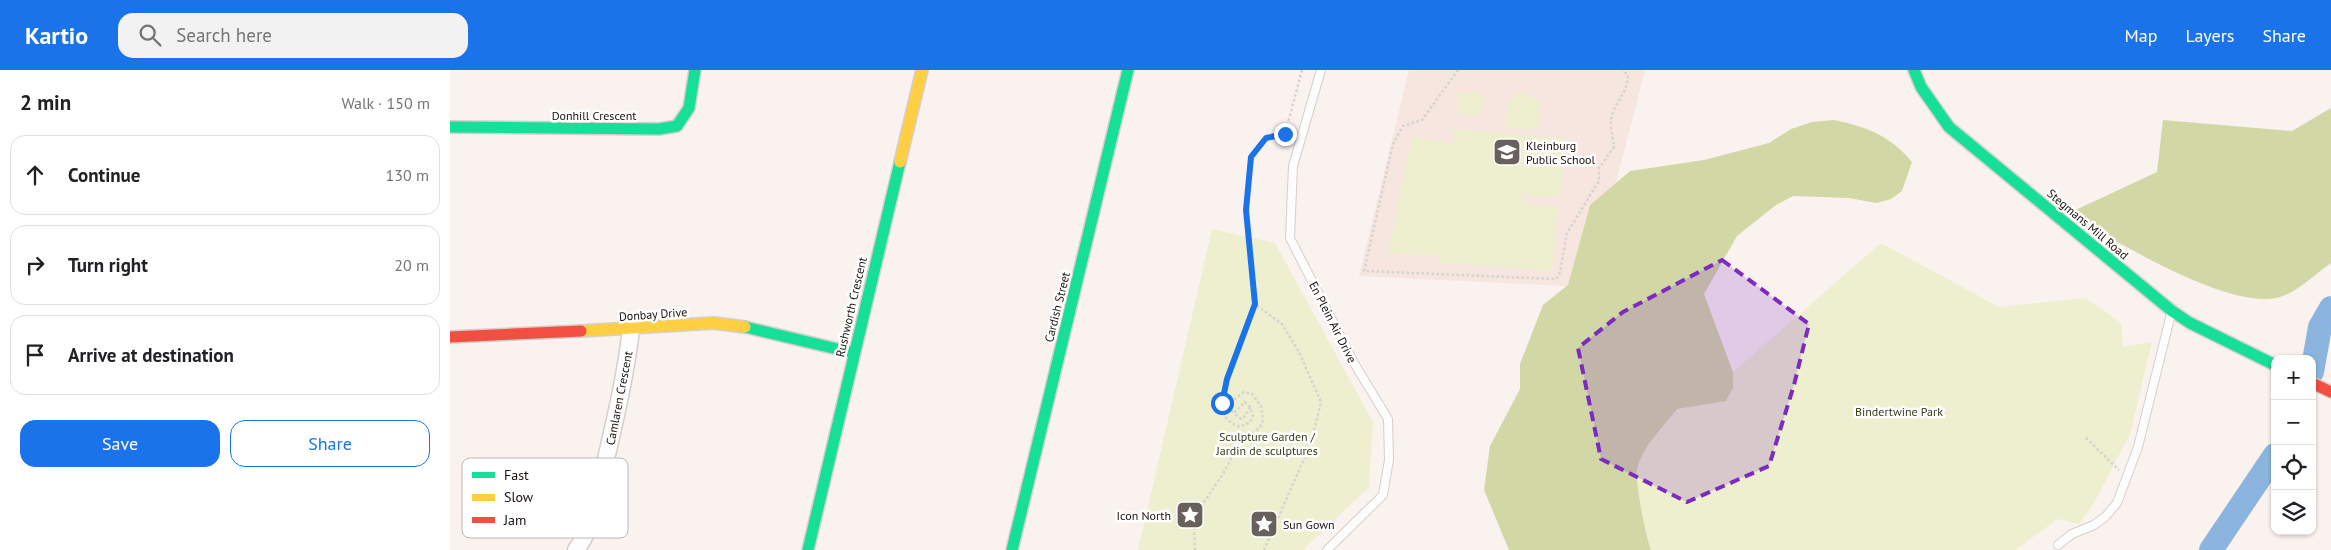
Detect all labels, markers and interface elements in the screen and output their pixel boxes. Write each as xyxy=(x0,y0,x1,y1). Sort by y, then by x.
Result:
search box xyxy=(118,13,468,58)
text: Kartio xyxy=(25,20,88,51)
icon: search xyxy=(136,21,164,49)
text: Search here xyxy=(176,23,272,47)
text: Map xyxy=(2125,24,2157,47)
text: Layers xyxy=(2185,24,2234,47)
text: Share xyxy=(2262,24,2306,47)
text: 2 min xyxy=(20,89,71,116)
text: Walk · 150 m xyxy=(341,93,430,113)
street label: Donhill Crescent xyxy=(552,108,636,123)
route end xyxy=(1274,123,1297,146)
school or university icon: Kleinburg Public School xyxy=(1492,137,1522,167)
place label: Kleinburg Public School xyxy=(1526,138,1595,167)
icon: ahead xyxy=(21,161,49,189)
text: Continue xyxy=(68,163,140,187)
text: 130 m xyxy=(386,165,429,185)
street label: Stegmans Mill Road xyxy=(2044,186,2132,262)
icon: right xyxy=(21,251,49,279)
text: Turn right xyxy=(68,253,148,277)
text: 20 m xyxy=(394,255,429,275)
street label: Rushworth Crescent xyxy=(832,255,870,359)
street label: Cardish Street xyxy=(1041,270,1073,344)
street label: En Plein Air Drive xyxy=(1306,279,1360,365)
street label: Donbay Drive xyxy=(618,304,688,324)
icon: arrive xyxy=(21,341,49,369)
text: Arrive at destination xyxy=(68,343,234,367)
street label: Camlaren Crescent xyxy=(603,350,635,446)
map controls xyxy=(2271,355,2316,535)
button: + xyxy=(2271,355,2316,400)
route start xyxy=(1211,392,1234,415)
button: − xyxy=(2271,400,2316,445)
park label: Bindertwine Park xyxy=(1855,404,1943,419)
button: Save xyxy=(20,420,220,467)
button: Share xyxy=(230,420,430,467)
park label: Sculpture Garden / Jardin de sculptures xyxy=(1215,429,1318,458)
button: locate xyxy=(2271,445,2316,490)
legend xyxy=(462,458,628,538)
text: Fast xyxy=(504,466,529,484)
text: Slow xyxy=(504,488,534,506)
button: layers xyxy=(2271,490,2316,535)
place icon: Icon North xyxy=(1175,500,1205,530)
place label: Icon North xyxy=(1117,508,1171,523)
place icon: Sun Gown xyxy=(1249,509,1279,539)
text: Jam xyxy=(503,511,526,529)
place label: Sun Gown xyxy=(1283,517,1335,532)

